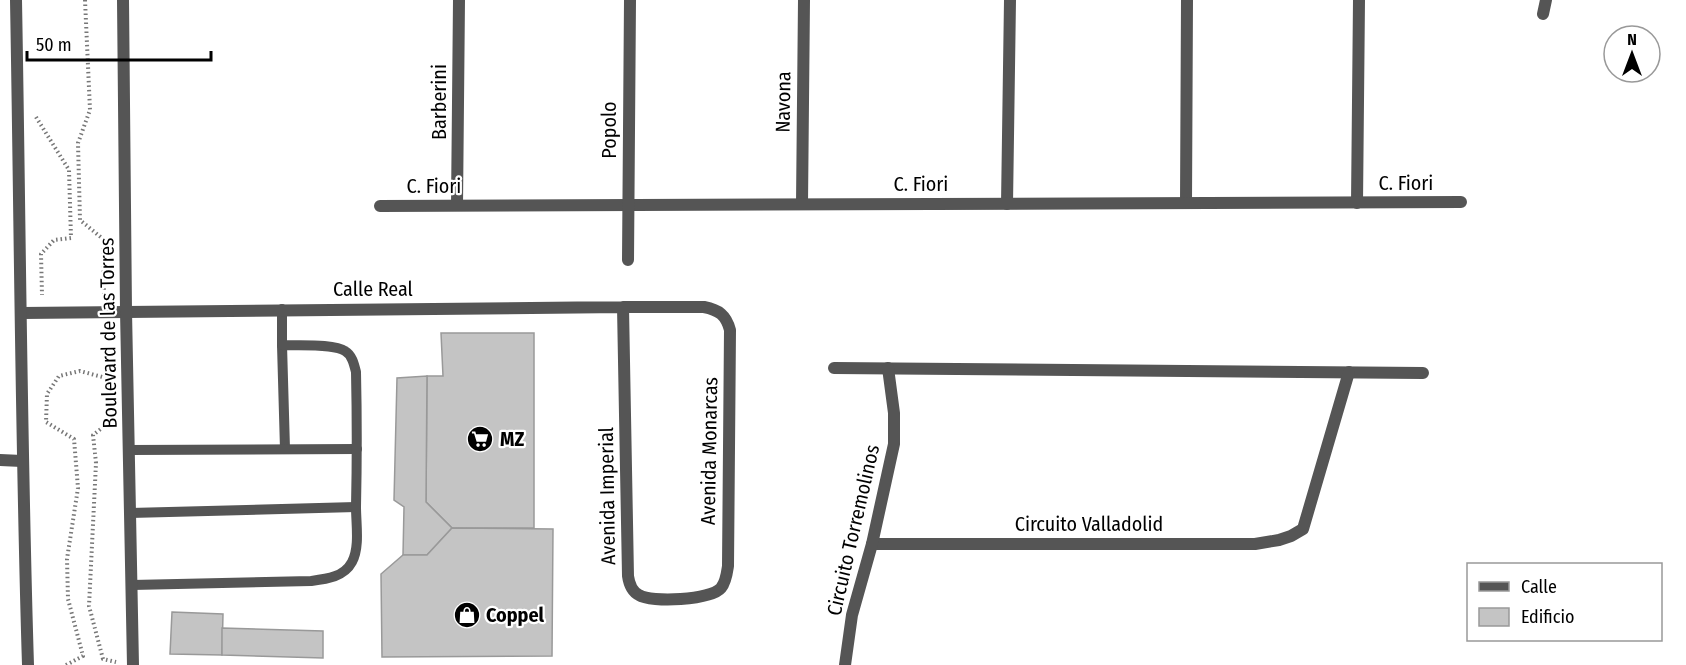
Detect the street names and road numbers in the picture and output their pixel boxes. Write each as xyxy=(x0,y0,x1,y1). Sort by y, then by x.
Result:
street label: Barberini xyxy=(427,64,451,140)
street label: Navona xyxy=(770,71,796,133)
street label: Popolo xyxy=(597,101,621,159)
street label: C. Fiori xyxy=(1379,171,1433,195)
street label: C. Fiori xyxy=(894,172,948,196)
street label: C. Fiori xyxy=(407,174,461,198)
street label: Boulevard de las Torres xyxy=(94,237,122,429)
street label: Calle Real xyxy=(333,277,413,301)
street label: Avenida Monarcas xyxy=(696,377,722,525)
street label: Avenida Imperial xyxy=(594,427,620,565)
street label: Circuito Torremolinos xyxy=(822,442,884,618)
street label: Circuito Valladolid xyxy=(1015,512,1163,536)

